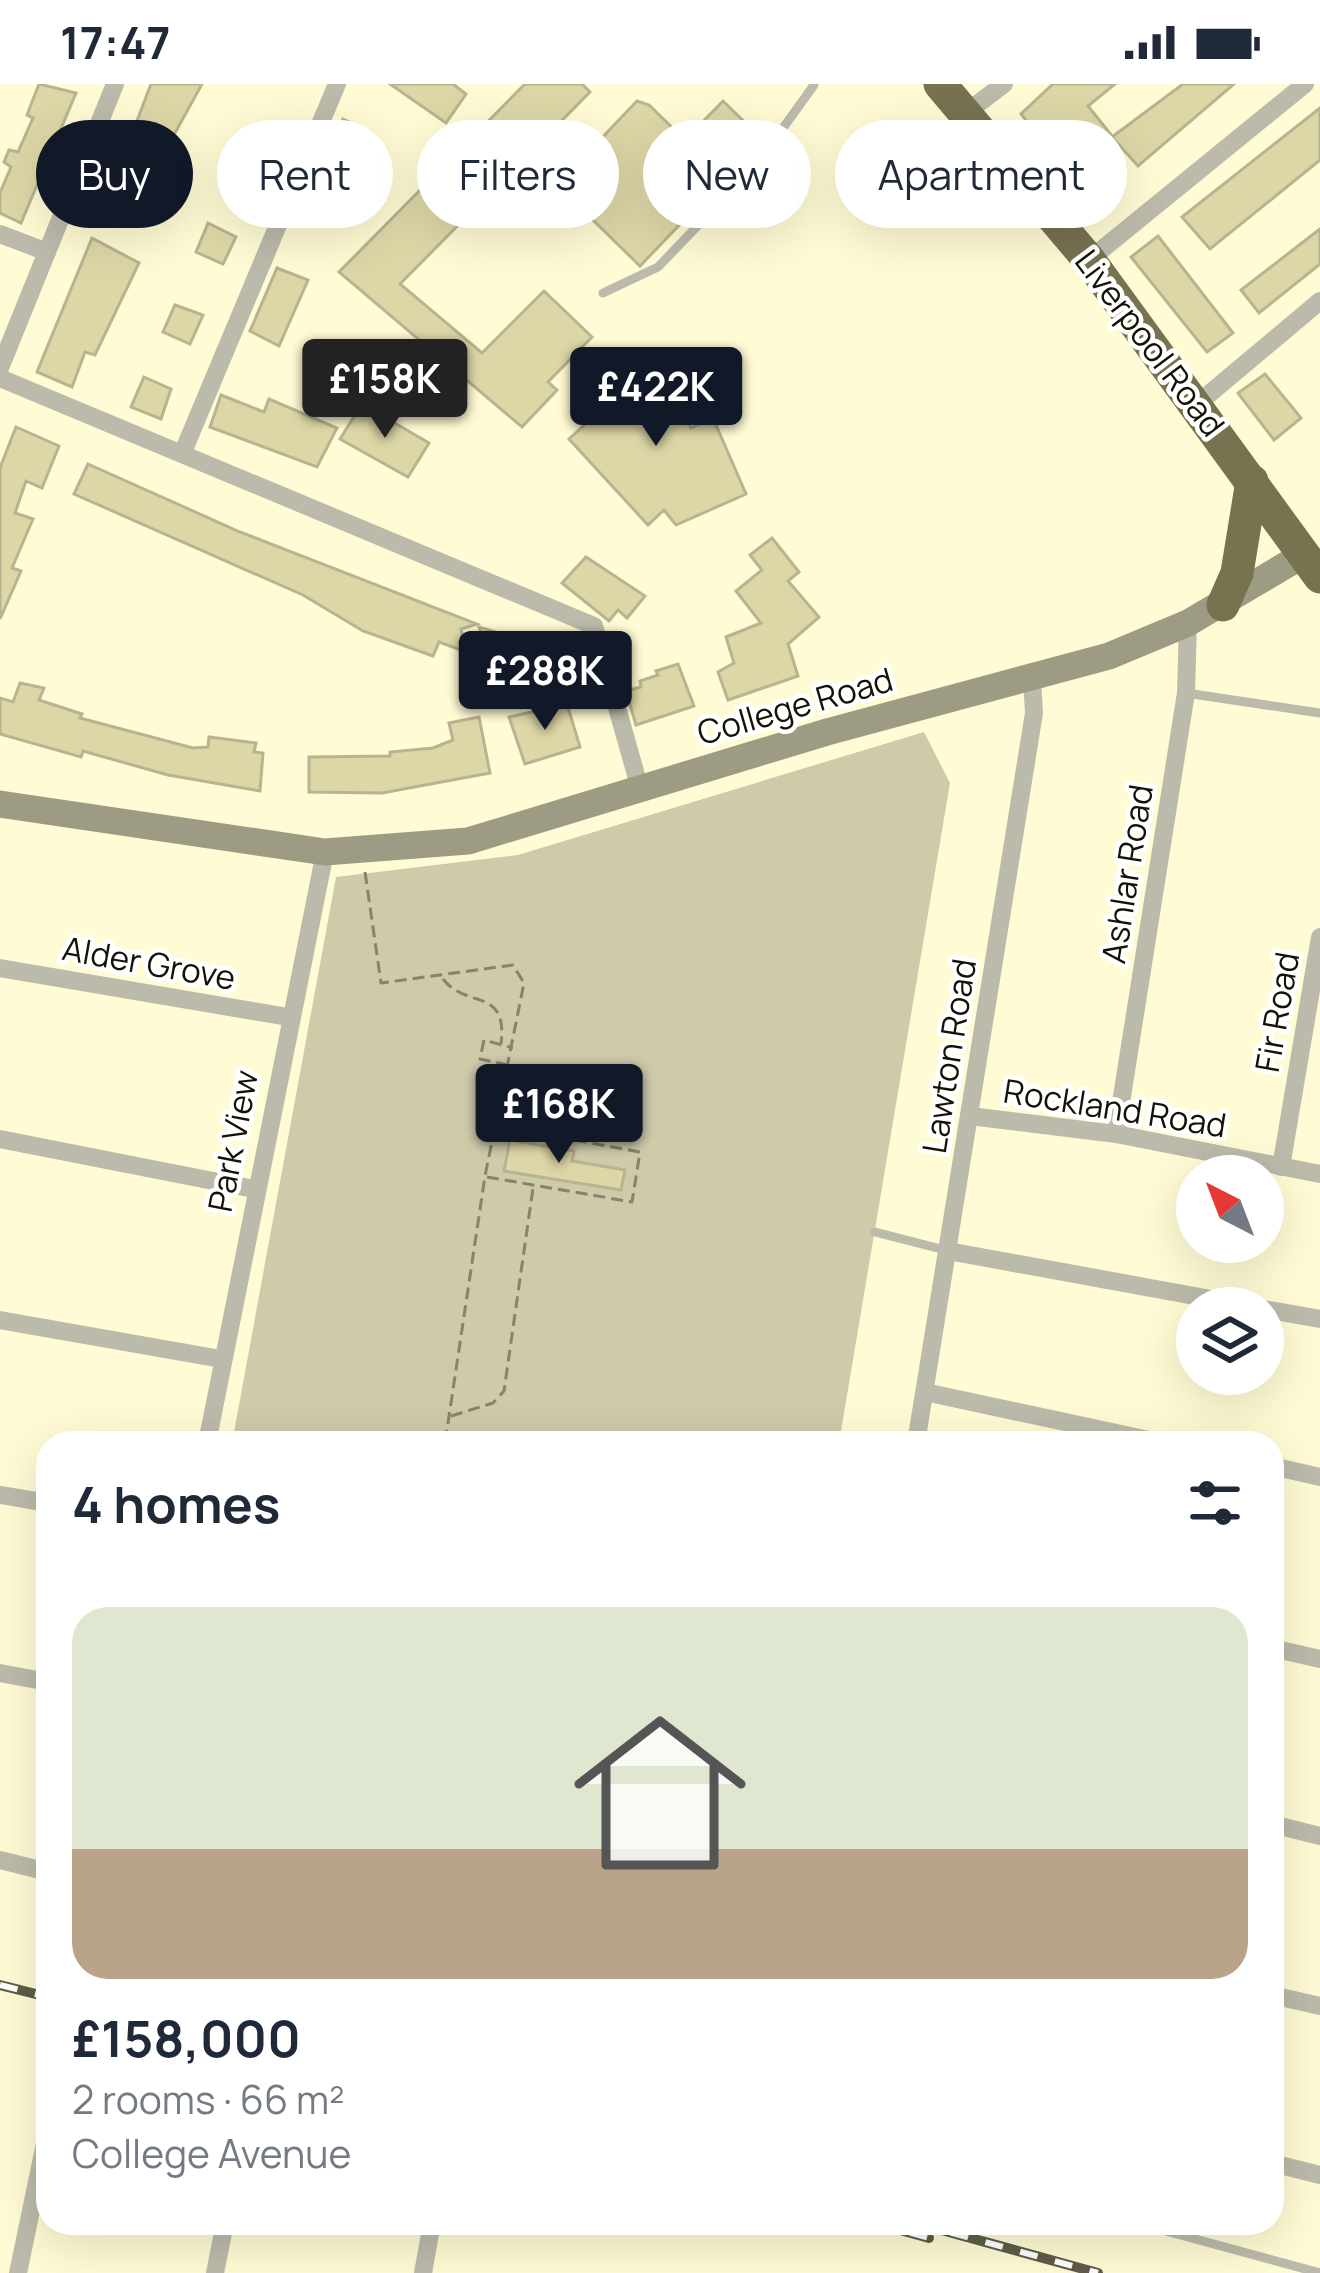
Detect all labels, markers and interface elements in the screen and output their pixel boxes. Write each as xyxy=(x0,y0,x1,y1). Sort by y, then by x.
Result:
text: 17:47 xyxy=(60,11,171,73)
chip: Buy xyxy=(36,120,193,228)
chip: Rent xyxy=(217,120,393,228)
chip: Filters xyxy=(417,120,619,228)
chip: New xyxy=(643,120,811,228)
chip: Apartment xyxy=(835,120,1127,228)
street label: Liverpool Road xyxy=(1065,240,1235,445)
pin: £158K xyxy=(301,339,469,441)
pin: £422K xyxy=(572,347,740,449)
text: £158K xyxy=(329,351,441,405)
text: £422K xyxy=(597,359,715,413)
pin: £288K xyxy=(461,631,629,733)
text: £288K xyxy=(486,643,604,697)
street label: College Road xyxy=(692,656,898,755)
street label: Ashlar Road xyxy=(1090,781,1163,967)
street label: Alder Grove xyxy=(59,925,239,1000)
street label: Fir Road xyxy=(1244,948,1309,1075)
street label: Lawton Road xyxy=(911,955,986,1156)
pin: £168K xyxy=(475,1064,643,1166)
street label: Park View xyxy=(197,1066,268,1216)
street label: Rockland Road xyxy=(1001,1068,1230,1147)
text: £168K xyxy=(503,1076,615,1130)
north arrow xyxy=(1176,1155,1284,1263)
map controls xyxy=(1176,1155,1284,1395)
button: layers xyxy=(1176,1287,1284,1395)
text: 4 homes xyxy=(72,1469,280,1538)
icon: filters xyxy=(1182,1470,1248,1536)
icon: home xyxy=(552,1685,768,1901)
text: £158,000 xyxy=(72,2003,301,2072)
text: 2 rooms · 66 m² xyxy=(72,2072,345,2126)
text: College Avenue xyxy=(72,2126,351,2180)

